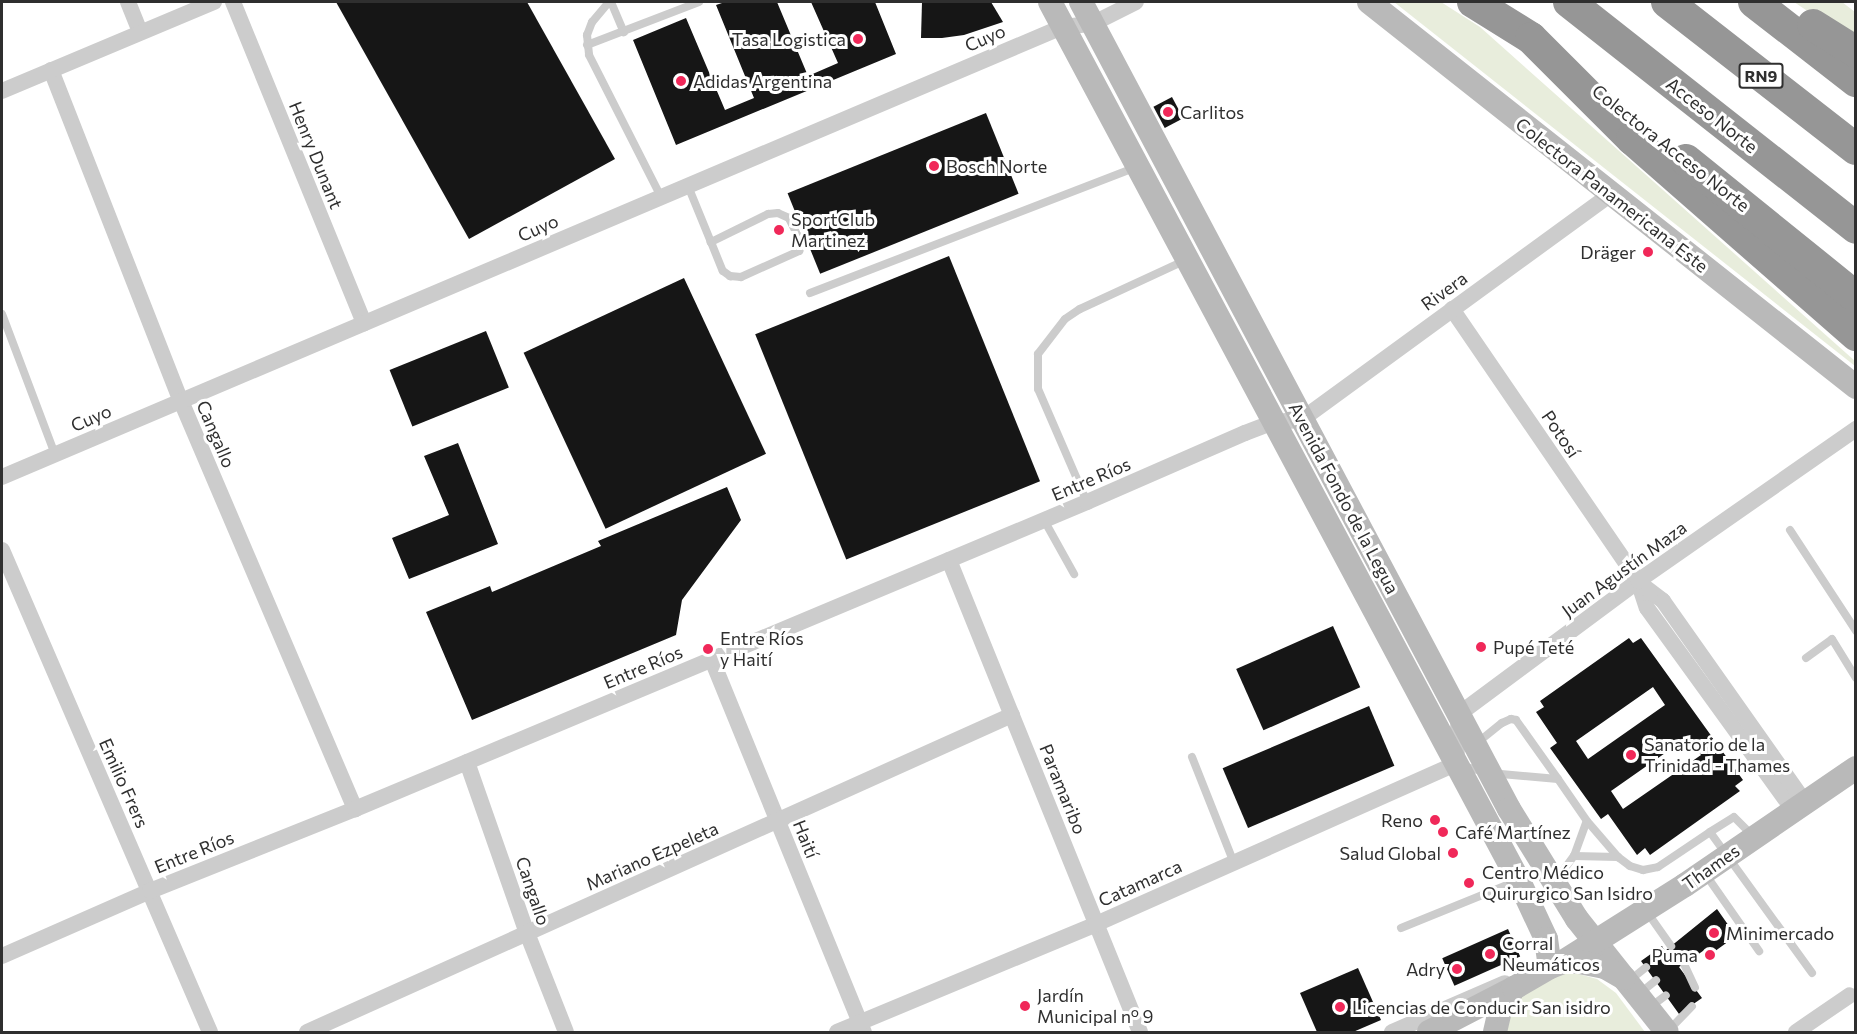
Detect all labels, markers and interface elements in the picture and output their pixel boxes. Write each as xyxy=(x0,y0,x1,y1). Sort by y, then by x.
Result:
street label: Cuyo xyxy=(961,20,1009,56)
place label: Tasa Logistica xyxy=(732,28,846,50)
marker: Tasa Logistica xyxy=(851,32,865,46)
road number: RN9 xyxy=(1738,63,1784,89)
place label: Adidas Argentina xyxy=(693,70,832,92)
street label: Acceso Norte xyxy=(1662,73,1762,157)
marker: Adidas Argentina xyxy=(674,74,688,88)
street label: Colectora Acceso Norte xyxy=(1588,80,1754,216)
street label: Henry Dunant xyxy=(285,98,347,212)
place label: Carlitos xyxy=(1180,101,1244,123)
marker: Carlitos xyxy=(1161,105,1175,119)
street label: Colectora Panamericana Este xyxy=(1511,113,1713,277)
place label: Bosch Norte xyxy=(946,155,1047,177)
marker: Bosch Norte xyxy=(927,159,941,173)
place label: SportClub Martinez xyxy=(791,209,875,252)
street label: Cuyo xyxy=(514,210,562,246)
marker: SportClub Martinez xyxy=(772,223,786,237)
place label: Dräger xyxy=(1580,241,1636,263)
marker: Dräger xyxy=(1641,245,1655,259)
street label: Rivera xyxy=(1417,267,1471,315)
street label: Cangallo xyxy=(192,397,240,471)
street label: Avenida Fondo de la Legua xyxy=(1284,399,1404,597)
street label: Cuyo xyxy=(67,400,115,436)
street label: Potosí xyxy=(1537,406,1585,462)
street label: Entre Ríos xyxy=(1048,453,1134,505)
street label: Juan Agustín Maza xyxy=(1557,516,1691,622)
place label: Entre Ríos y Haití xyxy=(720,628,804,670)
place label: Pupé Teté xyxy=(1493,636,1574,658)
marker: Pupé Teté xyxy=(1474,640,1488,654)
street label: Entre Ríos xyxy=(600,641,686,693)
marker: Entre Ríos y Haití xyxy=(701,642,715,656)
place label: Sanatorio de la Trinidad - Thames xyxy=(1644,734,1790,777)
street label: Emilio Frers xyxy=(95,735,153,831)
street label: Paramaribo xyxy=(1035,741,1091,837)
marker: Sanatorio de la Trinidad - Thames xyxy=(1622,746,1640,764)
place label: Reno xyxy=(1381,809,1423,831)
marker: Reno xyxy=(1428,813,1442,827)
street label: Mariano Ezpeleta xyxy=(582,817,722,895)
street label: Haití xyxy=(789,817,823,861)
place label: Café Martínez xyxy=(1455,821,1571,843)
marker: Café Martínez xyxy=(1436,825,1450,839)
street label: Entre Ríos xyxy=(151,826,237,878)
street label: Thames xyxy=(1678,840,1744,894)
place label: Salud Global xyxy=(1339,842,1441,864)
marker: Salud Global xyxy=(1446,846,1460,860)
street label: Cangallo xyxy=(511,854,555,928)
street label: Catamarca xyxy=(1095,855,1185,911)
place label: Centro Médico Quirurgico San Isidro xyxy=(1482,862,1653,904)
marker: Centro Médico Quirurgico San Isidro xyxy=(1460,874,1478,892)
place label: Minimercado xyxy=(1726,922,1834,944)
marker: Minimercado xyxy=(1707,926,1721,940)
place label: Corral Neumáticos xyxy=(1502,933,1600,976)
place label: Puma xyxy=(1652,944,1698,966)
marker: Corral Neumáticos xyxy=(1483,947,1497,961)
marker: Puma xyxy=(1703,948,1717,962)
place label: Adry xyxy=(1406,958,1445,980)
marker: Adry xyxy=(1450,962,1464,976)
place label: Jardín Municipal nº 9 xyxy=(1037,985,1153,1028)
place label: Licencias de Conducir San isidro xyxy=(1352,996,1611,1018)
marker: Jardín Municipal nº 9 xyxy=(1018,999,1032,1013)
marker: Licencias de Conducir San isidro xyxy=(1333,1000,1347,1014)

